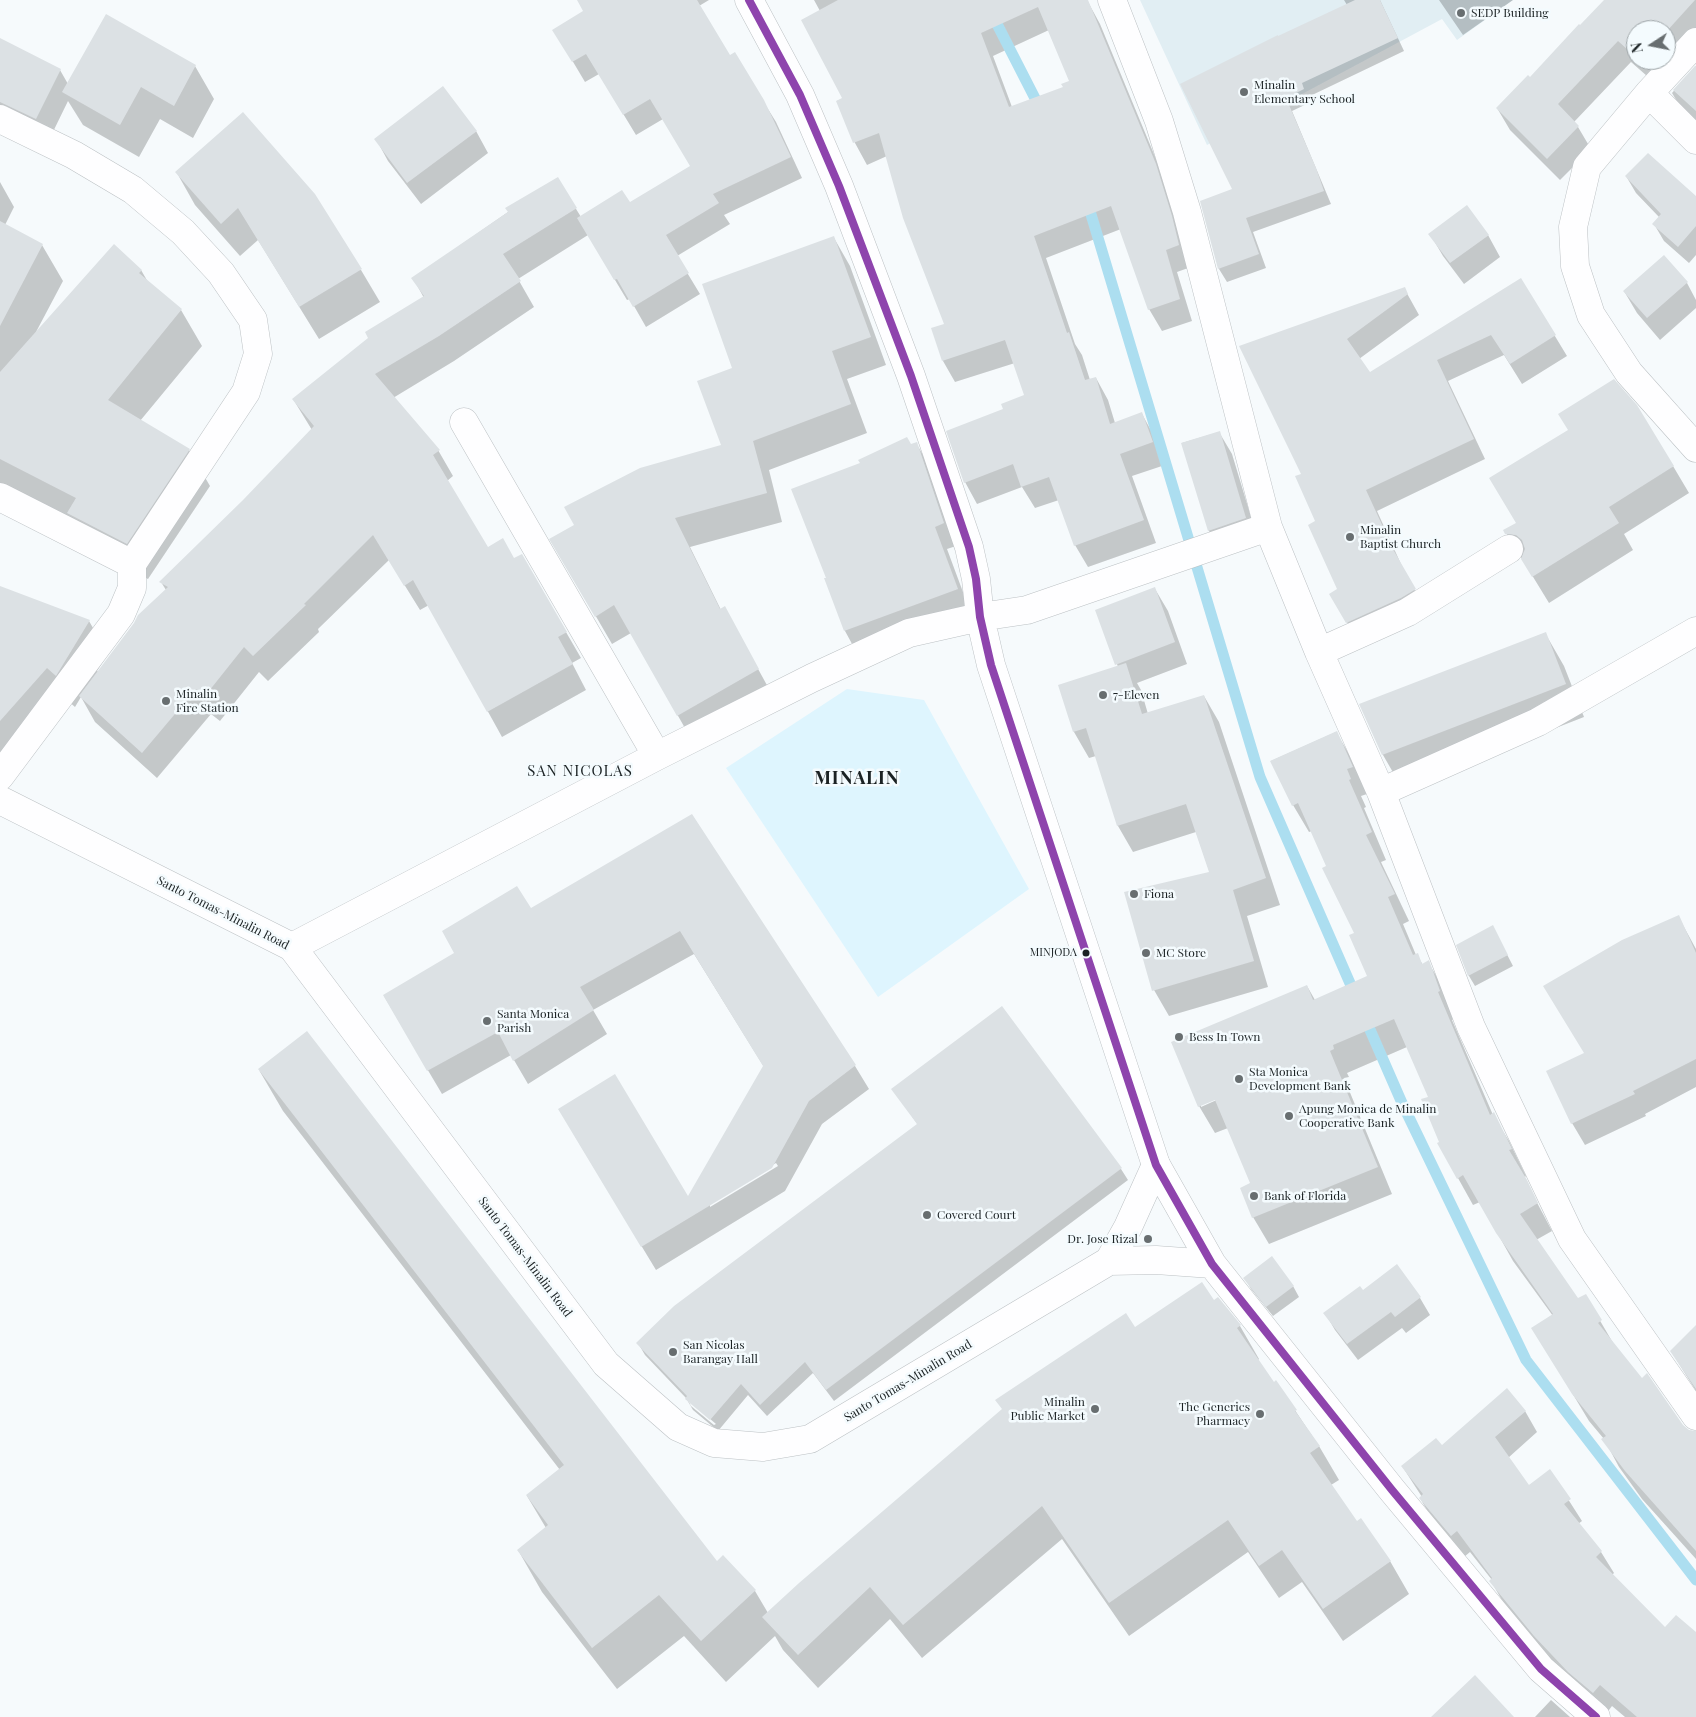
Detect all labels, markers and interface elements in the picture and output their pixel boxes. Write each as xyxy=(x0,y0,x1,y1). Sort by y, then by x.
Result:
place label: SEDP Building xyxy=(1471,6,1549,20)
marker: SEDP Building xyxy=(1455,7,1467,19)
north arrow xyxy=(1626,20,1676,70)
text: N xyxy=(1626,41,1647,55)
place label: Minalin Elementary School xyxy=(1254,78,1355,106)
marker: Minalin Elementary School xyxy=(1238,86,1250,98)
place label: Minalin Baptist Church xyxy=(1360,523,1441,551)
marker: Minalin Baptist Church xyxy=(1344,531,1356,543)
place label: Minalin Fire Station xyxy=(176,687,239,715)
place label: 7-Eleven xyxy=(1113,688,1159,702)
marker: 7-Eleven xyxy=(1097,689,1109,701)
marker: Minalin Fire Station xyxy=(160,695,172,707)
district label: SAN NICOLAS xyxy=(526,762,634,780)
district label: MINALIN xyxy=(813,767,901,789)
street label: Santo Tomas-Minalin Road xyxy=(154,873,292,953)
place label: Fiona xyxy=(1144,887,1174,901)
marker: Fiona xyxy=(1128,888,1140,900)
place label: MINJODA xyxy=(1030,946,1077,960)
place label: MC Store xyxy=(1156,946,1206,960)
marker: MC Store xyxy=(1140,947,1152,959)
marker: MINJODA xyxy=(1081,948,1091,958)
place label: Santa Monica Parish xyxy=(497,1007,569,1035)
marker: Santa Monica Parish xyxy=(481,1015,493,1027)
place label: Bess In Town xyxy=(1189,1030,1260,1044)
marker: Bess In Town xyxy=(1173,1031,1185,1043)
place label: Sta Monica Development Bank xyxy=(1249,1065,1351,1093)
marker: Sta Monica Development Bank xyxy=(1233,1073,1245,1085)
place label: Apung Monica de Minalin Cooperative Bank xyxy=(1299,1102,1436,1130)
marker: Apung Monica de Minalin Cooperative Bank xyxy=(1283,1110,1295,1122)
place label: Bank of Florida xyxy=(1264,1189,1346,1203)
marker: Bank of Florida xyxy=(1248,1190,1260,1202)
street label: Santo Tomas-Minalin Road xyxy=(475,1194,575,1320)
place label: Covered Court xyxy=(937,1208,1016,1222)
marker: Covered Court xyxy=(921,1209,933,1221)
place label: Dr. Jose Rizal xyxy=(1067,1232,1138,1246)
marker: Dr. Jose Rizal xyxy=(1142,1233,1154,1245)
street label: Santo Tomas-Minalin Road xyxy=(842,1337,974,1425)
place label: San Nicolas Barangay Hall xyxy=(683,1338,758,1366)
marker: San Nicolas Barangay Hall xyxy=(667,1346,679,1358)
place label: Minalin Public Market xyxy=(1011,1395,1085,1423)
place label: The Generics Pharmacy xyxy=(1179,1400,1250,1428)
marker: Minalin Public Market xyxy=(1089,1403,1101,1415)
marker: The Generics Pharmacy xyxy=(1254,1408,1266,1420)

